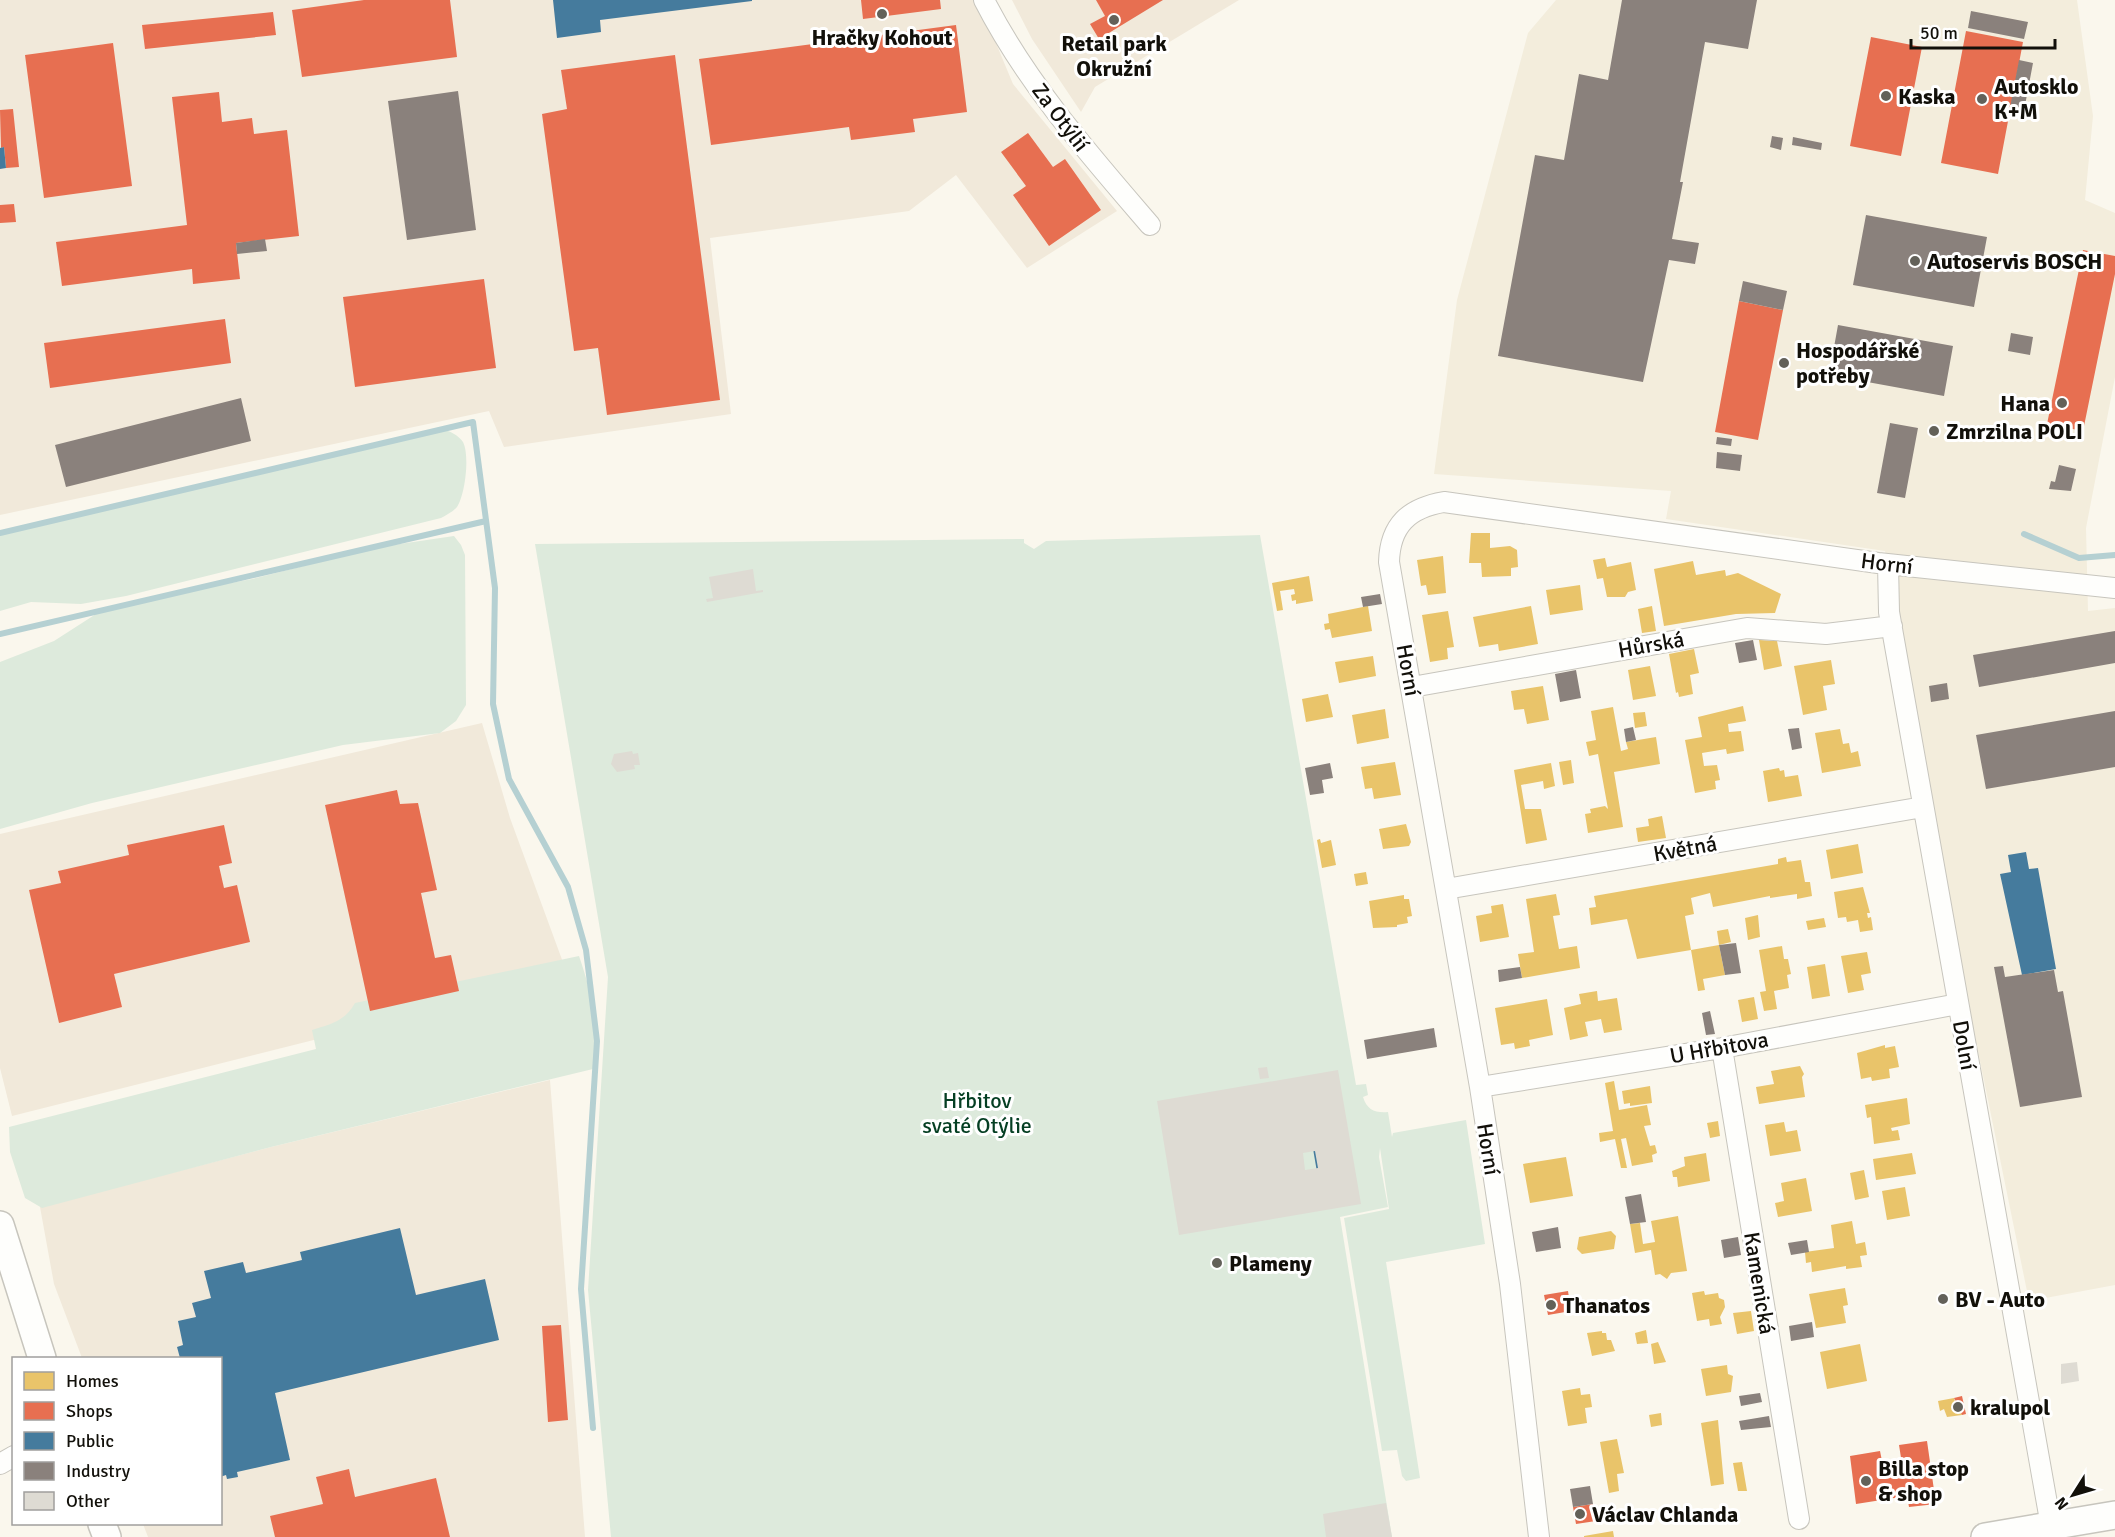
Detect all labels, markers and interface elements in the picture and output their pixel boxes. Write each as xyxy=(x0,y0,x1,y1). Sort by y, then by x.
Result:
marker: Hračky Kohout xyxy=(875,7,889,21)
scale bar xyxy=(1911,12,2055,50)
marker: Retail park Okružní xyxy=(1107,13,1121,27)
text: 50 m xyxy=(1920,22,1958,44)
place label: Hračky Kohout xyxy=(811,24,953,51)
place label: Retail park Okružní xyxy=(1061,30,1167,82)
place label: Autosklo K+M xyxy=(1994,73,2079,125)
street label: Za Otýlií xyxy=(1026,78,1095,157)
place label: Kaska xyxy=(1898,83,1955,110)
marker: Kaska xyxy=(1879,89,1893,103)
marker: Autosklo K+M xyxy=(1975,92,1989,106)
place label: Autoservis BOSCH xyxy=(1927,248,2102,275)
marker: Autoservis BOSCH xyxy=(1908,254,1922,268)
place label: Hospodářské potřeby xyxy=(1796,337,1919,389)
marker: Hospodářské potřeby xyxy=(1777,356,1791,370)
place label: Hana xyxy=(2000,390,2050,417)
marker: Hana xyxy=(2055,396,2069,410)
place label: Zmrzilna POLI xyxy=(1946,418,2083,445)
marker: Zmrzilna POLI xyxy=(1927,424,1941,438)
street label: Horní xyxy=(1859,547,1915,580)
street label: Hůrská xyxy=(1616,625,1686,664)
street label: Horní xyxy=(1391,642,1426,698)
street label: Květná xyxy=(1651,830,1719,867)
street label: Dolní xyxy=(1947,1018,1982,1072)
street label: U Hřbitova xyxy=(1668,1026,1771,1069)
park label: Hřbitov svaté Otýlie xyxy=(922,1087,1032,1139)
street label: Horní xyxy=(1471,1121,1506,1177)
street label: Kamenická xyxy=(1738,1230,1781,1336)
place label: Plameny xyxy=(1229,1250,1312,1277)
marker: Plameny xyxy=(1210,1256,1224,1270)
place label: BV - Auto xyxy=(1955,1286,2045,1313)
place label: Thanatos xyxy=(1563,1292,1650,1319)
marker: BV - Auto xyxy=(1936,1292,1950,1306)
marker: Thanatos xyxy=(1544,1298,1558,1312)
legend xyxy=(12,1357,222,1525)
text: Homes xyxy=(66,1370,119,1392)
place label: kralupol xyxy=(1970,1394,2050,1421)
text: Shops xyxy=(66,1400,113,1422)
marker: kralupol xyxy=(1951,1400,1965,1414)
text: Public xyxy=(66,1430,114,1452)
place label: Billa stop & shop xyxy=(1878,1455,1969,1507)
text: Industry xyxy=(66,1460,131,1482)
north arrow xyxy=(2043,1465,2103,1525)
marker: Billa stop & shop xyxy=(1859,1474,1873,1488)
text: Other xyxy=(66,1490,110,1512)
text: N xyxy=(2050,1493,2073,1514)
place label: Václav Chlanda xyxy=(1592,1501,1738,1528)
marker: Václav Chlanda xyxy=(1573,1507,1587,1521)

